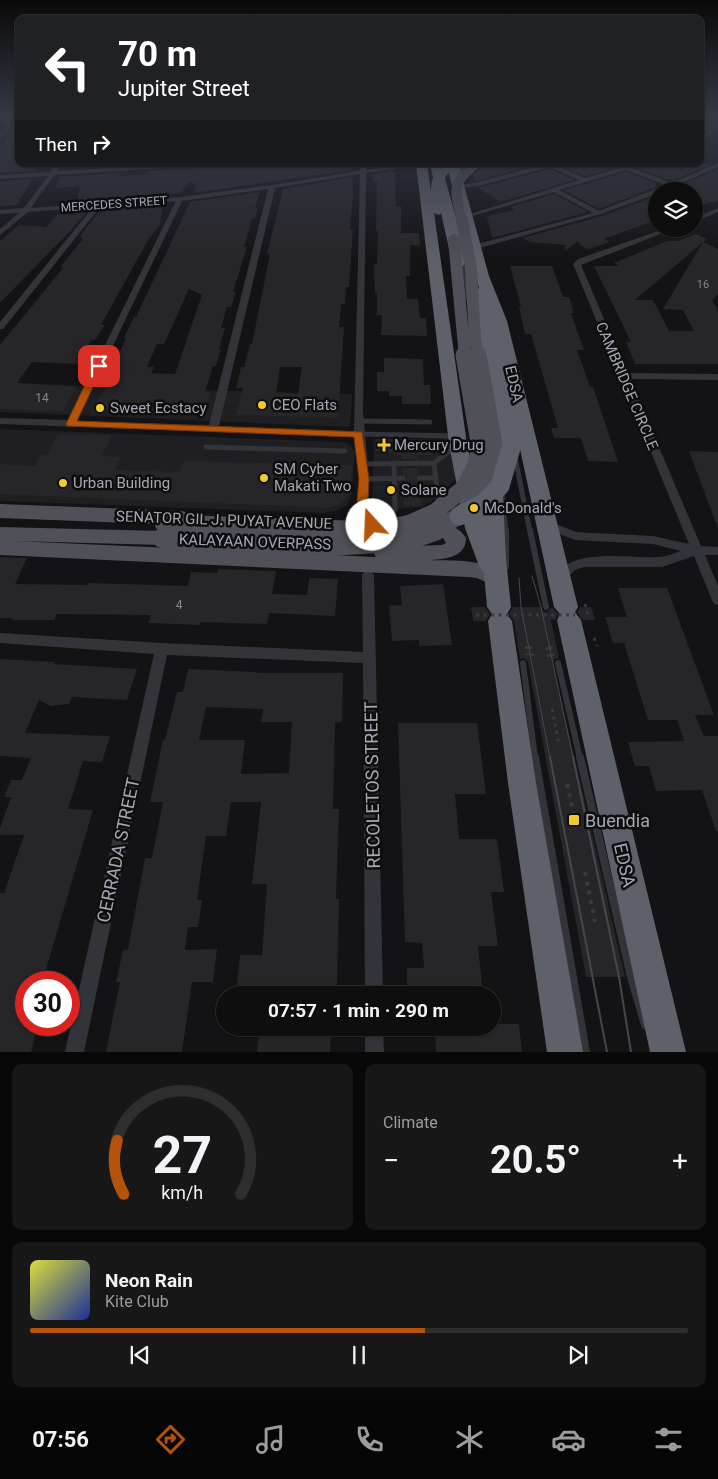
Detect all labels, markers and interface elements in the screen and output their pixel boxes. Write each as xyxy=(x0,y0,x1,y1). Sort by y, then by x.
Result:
text: 70 m xyxy=(118,34,197,75)
icon: left xyxy=(35,35,100,100)
text: Jupiter Street xyxy=(118,76,250,101)
icon: right xyxy=(87,130,115,158)
text: Then xyxy=(35,133,77,156)
map controls xyxy=(648,182,703,237)
button: layers xyxy=(648,182,703,237)
street label: MERCEDES STREET xyxy=(60,193,168,215)
house number: 16 xyxy=(697,278,709,291)
street label: CAMBRIDGE CIRCLE xyxy=(592,319,662,453)
pin xyxy=(78,345,120,387)
icon: arrive xyxy=(85,352,113,380)
street label: EDSA xyxy=(501,364,527,404)
house number: 14 xyxy=(35,391,49,405)
place label: CEO Flats xyxy=(272,396,337,414)
place label: Sweet Ecstacy xyxy=(110,399,207,417)
marker: CEO Flats xyxy=(256,399,268,411)
marker: Sweet Ecstacy xyxy=(94,402,106,414)
place label: Mercury Drug xyxy=(394,436,484,454)
marker: Mercury Drug xyxy=(378,439,390,451)
place label: SM Cyber Makati Two xyxy=(274,460,351,495)
marker: SM Cyber Makati Two xyxy=(258,472,270,484)
place label: Urban Building xyxy=(73,474,170,492)
marker: Urban Building xyxy=(57,477,69,489)
place label: Solane xyxy=(401,481,447,499)
marker: Solane xyxy=(385,484,397,496)
position arrow xyxy=(345,498,397,550)
place label: McDonald's xyxy=(484,499,562,517)
marker: McDonald's xyxy=(468,502,480,514)
street label: SENATOR GIL J. PUYAT AVENUE xyxy=(116,507,333,533)
street label: KALAYAAN OVERPASS xyxy=(179,530,332,554)
house number: 4 xyxy=(176,598,183,612)
street label: RECOLETOS STREET xyxy=(360,701,384,869)
street label: CERRADA STREET xyxy=(92,775,144,924)
place label: Buendia xyxy=(585,810,650,831)
marker: Buendia xyxy=(567,813,581,827)
street label: EDSA xyxy=(610,841,640,889)
speed limit sign: 30 xyxy=(15,971,80,1036)
text: 07:57 · 1 min · 290 m xyxy=(268,999,449,1022)
text: Climate xyxy=(383,1113,438,1132)
text: 27 xyxy=(153,1125,212,1186)
text: 20.5° xyxy=(490,1138,581,1182)
text: − xyxy=(383,1144,399,1177)
text: + xyxy=(672,1144,688,1177)
text: km/h xyxy=(162,1182,203,1203)
text: Neon Rain xyxy=(105,1269,193,1292)
text: Kite Club xyxy=(105,1292,169,1311)
icon: previous xyxy=(126,1341,154,1369)
icon: pause xyxy=(345,1341,373,1369)
icon: next xyxy=(564,1341,592,1369)
icon: directions xyxy=(153,1422,188,1457)
icon: music xyxy=(253,1422,288,1457)
icon: phone xyxy=(352,1422,387,1457)
icon: climate xyxy=(452,1422,487,1457)
icon: car xyxy=(551,1422,586,1457)
icon: filters xyxy=(651,1422,686,1457)
text: 07:56 xyxy=(32,1427,89,1452)

